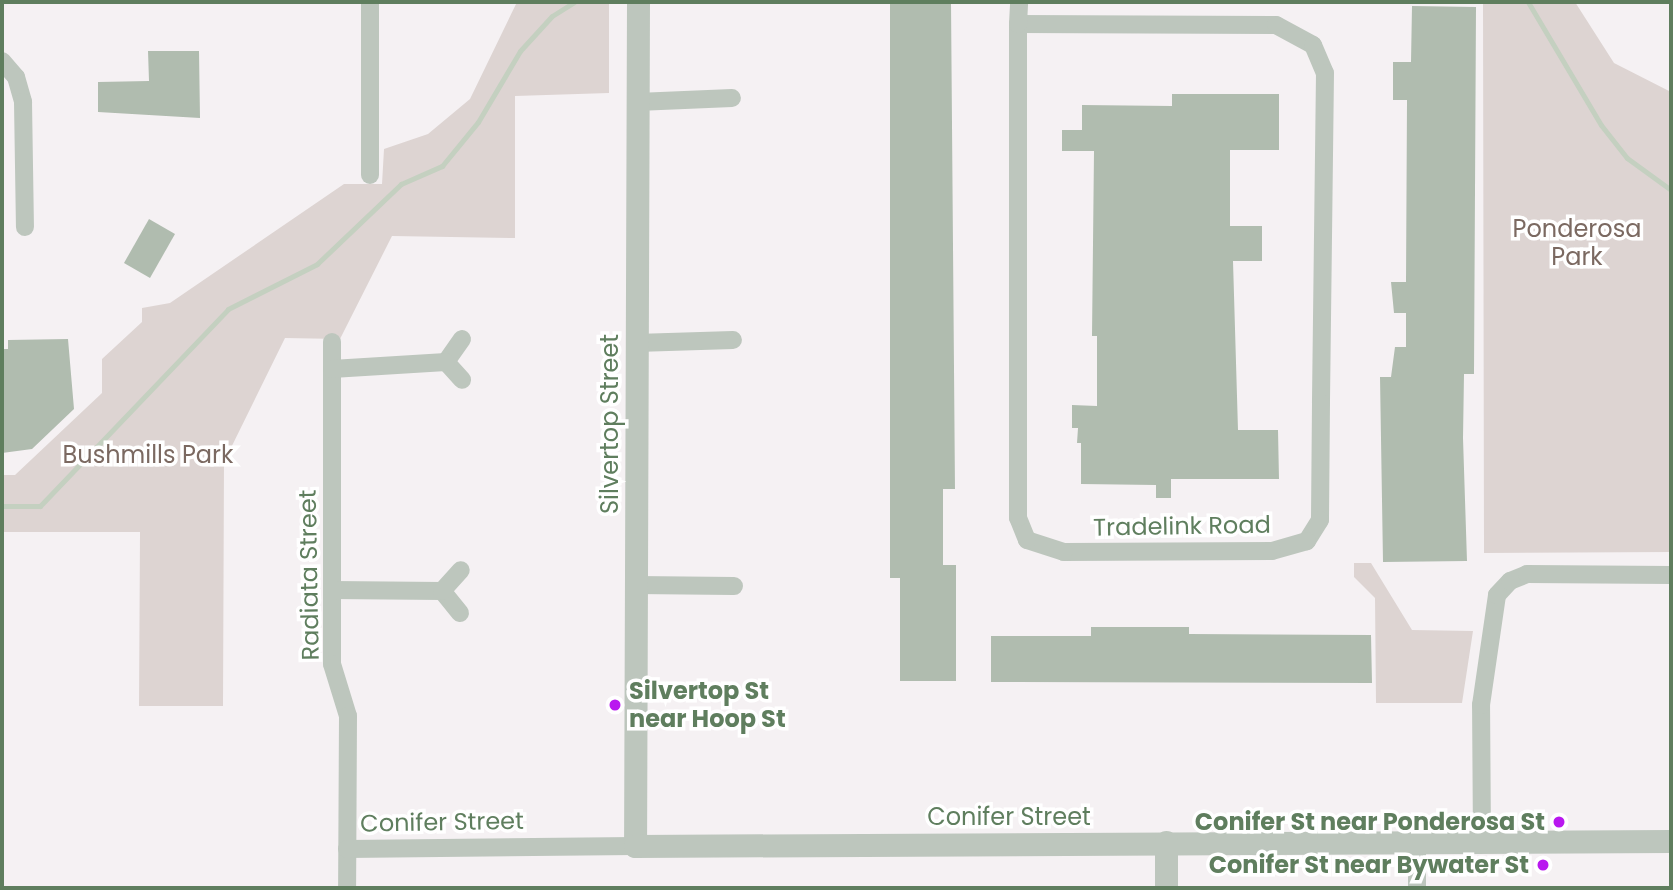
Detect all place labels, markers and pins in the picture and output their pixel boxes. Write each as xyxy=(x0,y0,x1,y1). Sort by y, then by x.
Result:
place label: Silvertop St near Hoop St xyxy=(629,677,786,733)
marker: Silvertop St near Hoop St xyxy=(607,697,623,713)
place label: Conifer St near Ponderosa St xyxy=(1195,808,1545,836)
marker: Conifer St near Ponderosa St xyxy=(1551,814,1567,830)
place label: Conifer St near Bywater St xyxy=(1209,851,1529,879)
marker: Conifer St near Bywater St xyxy=(1535,857,1551,873)

